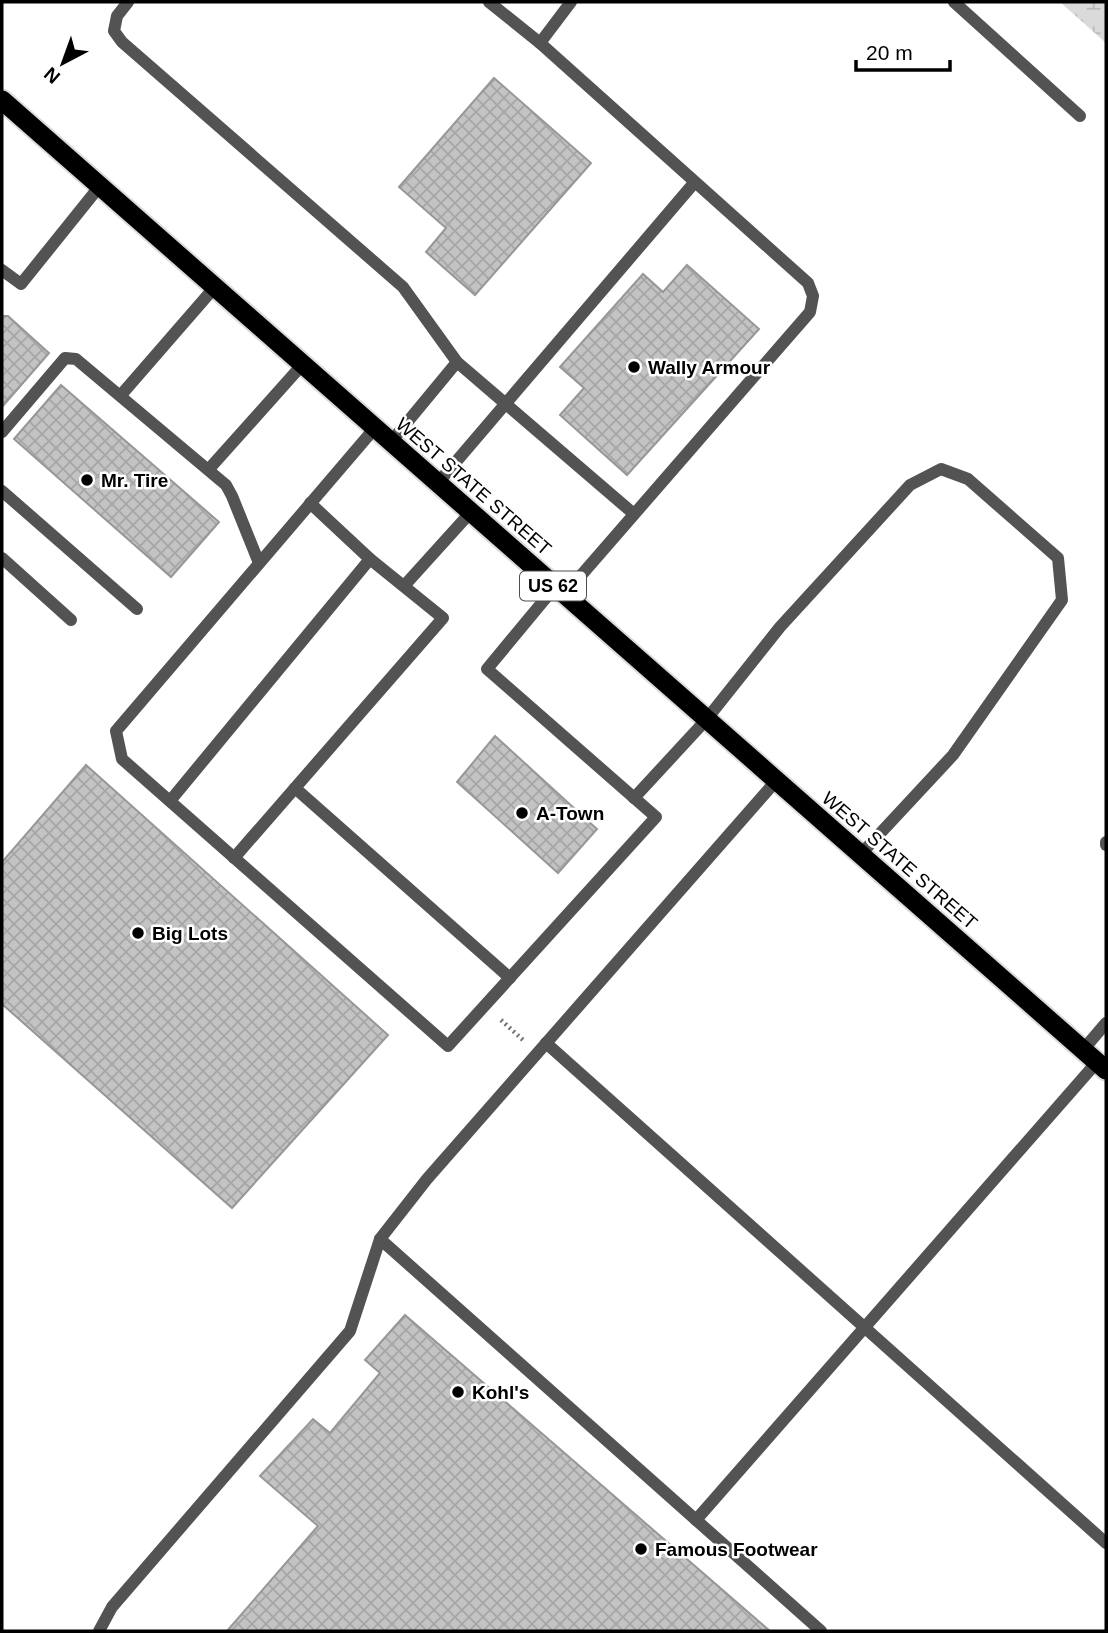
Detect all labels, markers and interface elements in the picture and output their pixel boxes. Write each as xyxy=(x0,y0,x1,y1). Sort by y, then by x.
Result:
north arrow xyxy=(28,28,98,98)
scale bar xyxy=(856,28,950,72)
text: 20 m xyxy=(866,41,913,64)
text: N xyxy=(40,63,64,88)
place label: Wally Armour xyxy=(648,357,771,378)
marker: Wally Armour xyxy=(626,359,642,375)
street label: WEST STATE STREET xyxy=(392,413,556,560)
place label: Mr. Tire xyxy=(101,470,168,491)
marker: Mr. Tire xyxy=(79,472,95,488)
road number: US 62 xyxy=(520,572,586,600)
street label: WEST STATE STREET xyxy=(818,787,982,934)
place label: A-Town xyxy=(536,803,604,824)
marker: A-Town xyxy=(514,805,530,821)
place label: Big Lots xyxy=(152,923,228,944)
marker: Big Lots xyxy=(130,925,146,941)
place label: Kohl's xyxy=(472,1382,529,1403)
marker: Kohl's xyxy=(450,1384,466,1400)
place label: Famous Footwear xyxy=(655,1539,818,1560)
marker: Famous Footwear xyxy=(633,1541,649,1557)

